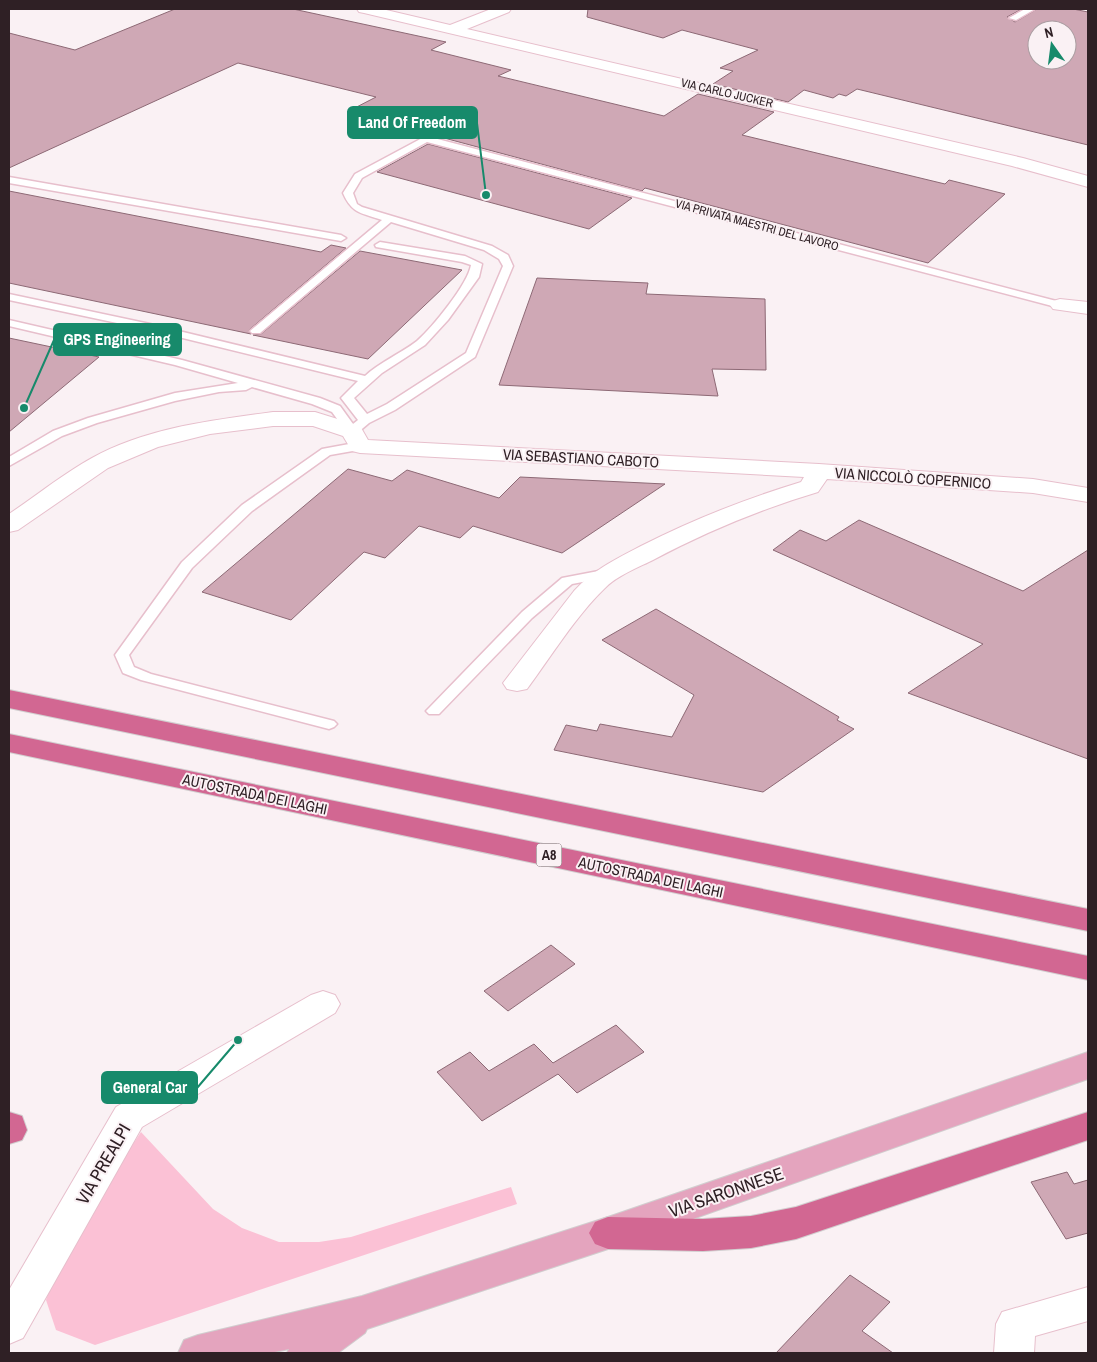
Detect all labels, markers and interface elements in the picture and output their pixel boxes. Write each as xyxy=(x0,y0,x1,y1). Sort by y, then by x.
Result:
north arrow xyxy=(1027,20,1077,70)
text: N xyxy=(1043,23,1055,42)
street label: VIA CARLO JUCKER xyxy=(679,75,775,111)
callout: Land Of Freedom xyxy=(348,107,477,138)
text: Land Of Freedom xyxy=(358,111,466,133)
street label: VIA PRIVATA MAESTRI DEL LAVORO xyxy=(674,195,841,255)
callout: GPS Engineering xyxy=(54,324,181,355)
text: GPS Engineering xyxy=(63,328,171,350)
street label: VIA SEBASTIANO CABOTO xyxy=(502,443,660,473)
street label: VIA NICCOLÒ COPERNICO xyxy=(834,462,992,494)
street label: AUTOSTRADA DEI LAGHI xyxy=(180,768,329,820)
road number: A8 xyxy=(536,844,562,866)
street label: AUTOSTRADA DEI LAGHI xyxy=(576,851,725,903)
callout: General Car xyxy=(102,1072,197,1103)
text: General Car xyxy=(113,1076,188,1098)
street label: VIA PREALPI xyxy=(70,1119,136,1209)
street label: VIA SARONNESE xyxy=(665,1161,787,1223)

